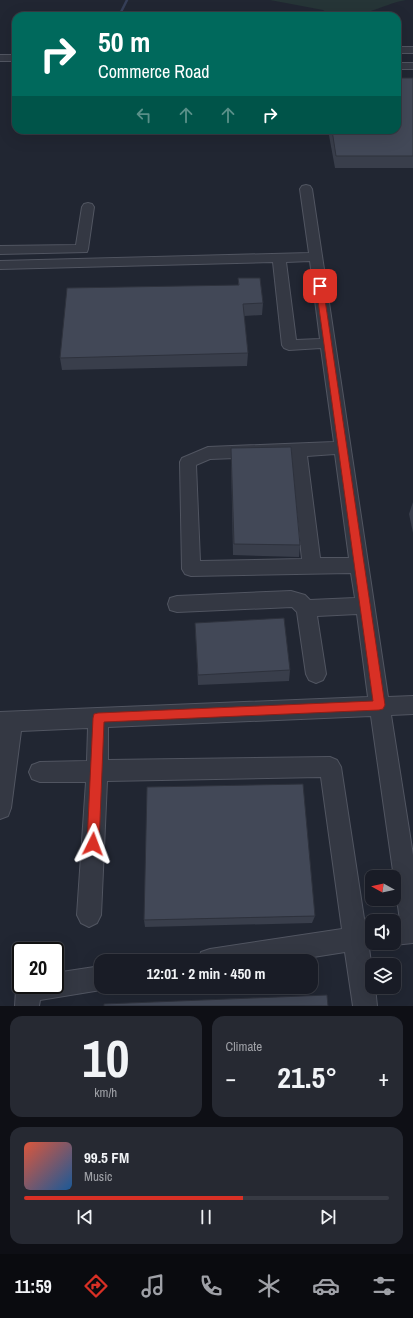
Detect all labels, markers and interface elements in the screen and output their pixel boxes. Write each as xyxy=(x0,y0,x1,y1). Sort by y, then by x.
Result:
text: 50 m xyxy=(98,23,150,61)
icon: right xyxy=(32,28,84,80)
text: Commerce Road xyxy=(98,59,210,84)
icon: left xyxy=(133,104,155,126)
icon: ahead xyxy=(175,104,197,126)
icon: ahead xyxy=(217,104,239,126)
icon: right xyxy=(259,104,281,126)
pin xyxy=(303,269,337,303)
icon: arrive xyxy=(309,275,331,297)
position arrow xyxy=(72,823,114,865)
north arrow xyxy=(365,870,401,906)
map controls xyxy=(365,870,401,994)
button: sound xyxy=(365,914,401,950)
speed limit sign: 20 xyxy=(12,942,64,994)
button: layers xyxy=(365,958,401,994)
text: 12:01 · 2 min · 450 m xyxy=(147,963,265,984)
text: 10 xyxy=(82,1023,129,1093)
text: Climate xyxy=(226,1038,262,1055)
text: 21.5° xyxy=(277,1057,337,1097)
text: − xyxy=(226,1063,236,1093)
text: + xyxy=(378,1063,389,1093)
text: km/h xyxy=(94,1084,117,1101)
text: 99.5 FM xyxy=(84,1147,129,1168)
text: Music xyxy=(84,1168,112,1185)
icon: previous xyxy=(74,1206,96,1228)
icon: pause xyxy=(195,1206,217,1228)
icon: next xyxy=(317,1206,339,1228)
icon: directions xyxy=(82,1272,110,1300)
icon: music xyxy=(139,1272,167,1300)
icon: phone xyxy=(197,1272,225,1300)
icon: climate xyxy=(255,1272,283,1300)
icon: car xyxy=(312,1272,340,1300)
icon: filters xyxy=(370,1272,398,1300)
text: 11:59 xyxy=(15,1274,52,1299)

